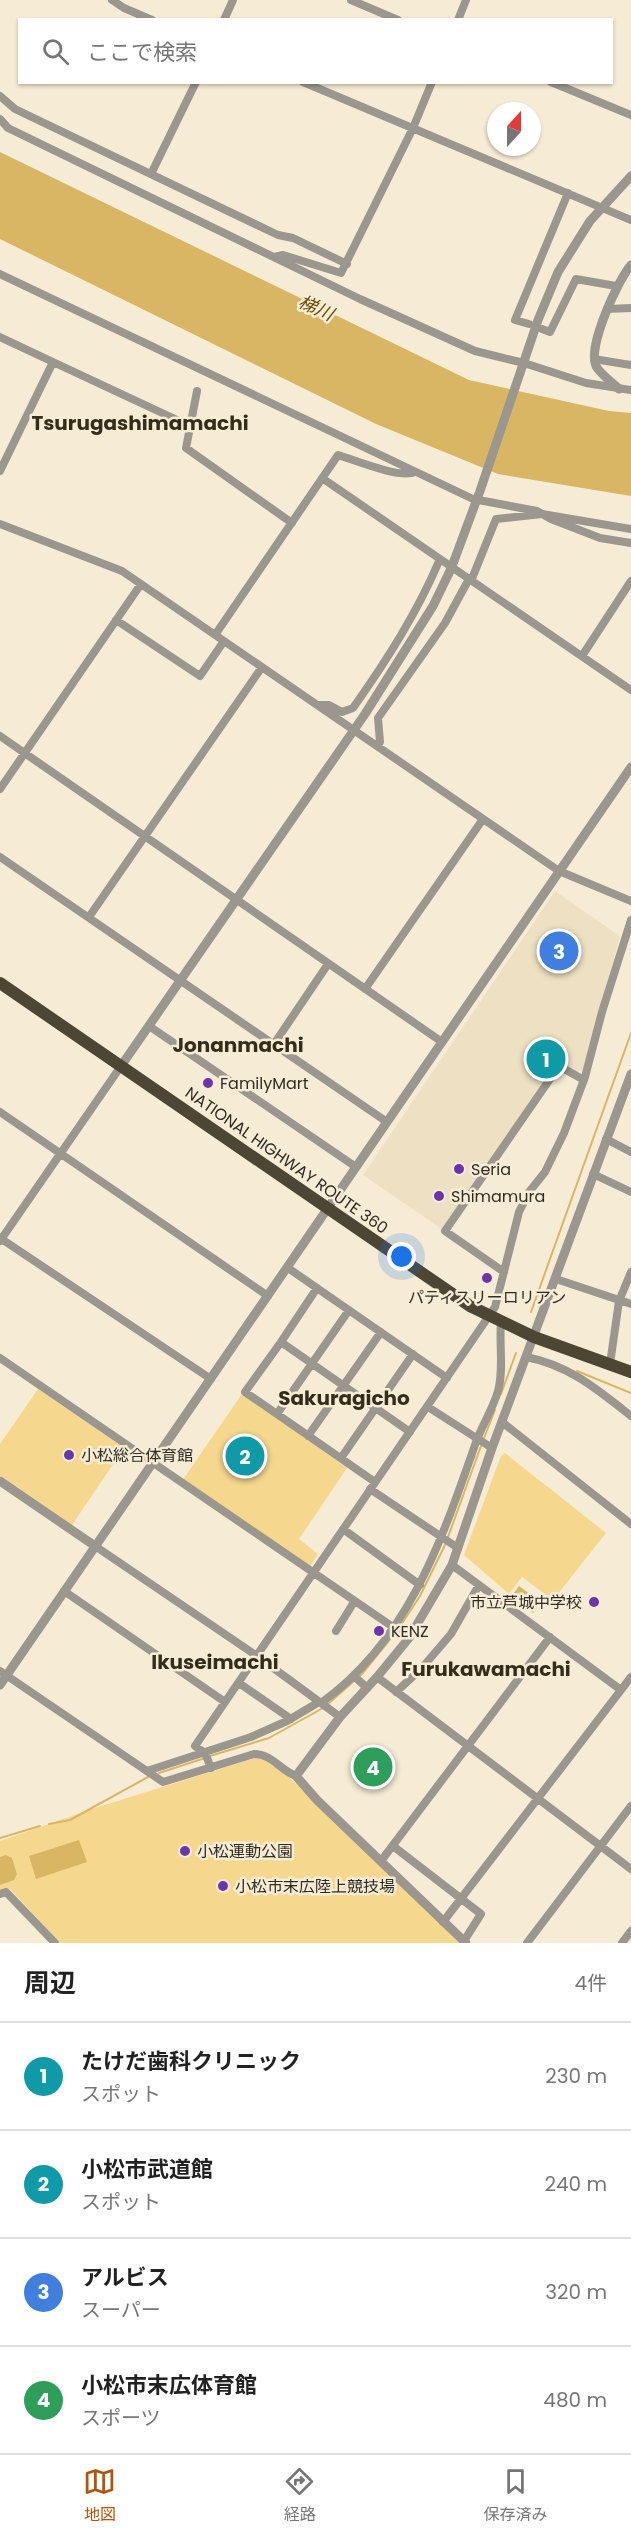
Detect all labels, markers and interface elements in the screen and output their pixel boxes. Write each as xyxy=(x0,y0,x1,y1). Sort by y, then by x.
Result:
search box xyxy=(18,18,613,84)
icon: search xyxy=(39,35,72,68)
text: ここで検索 xyxy=(87,37,197,68)
north arrow xyxy=(487,102,541,156)
water label: 梯川 xyxy=(295,289,340,327)
district label: Tsurugashimamachi xyxy=(31,409,249,437)
pin: 3 xyxy=(540,928,578,974)
district label: Jonanmachi xyxy=(172,1031,304,1059)
pin: 1 xyxy=(526,1036,566,1082)
place label: FamilyMart xyxy=(220,1072,309,1095)
marker: FamilyMart xyxy=(201,1076,215,1090)
street label: NATIONAL HIGHWAY ROUTE 360 xyxy=(181,1081,393,1239)
place label: Seria xyxy=(471,1158,511,1181)
marker: Seria xyxy=(452,1162,466,1176)
place label: Shimamura xyxy=(451,1185,545,1208)
marker: Shimamura xyxy=(432,1189,446,1203)
your location xyxy=(387,1242,416,1271)
marker: パティスリーロリアン xyxy=(480,1271,494,1285)
place label: パティスリーロリアン xyxy=(408,1286,566,1309)
district label: Sakuragicho xyxy=(278,1384,410,1412)
pin: 2 xyxy=(226,1434,264,1478)
place label: 小松総合体育館 xyxy=(81,1444,193,1467)
marker: 小松総合体育館 xyxy=(62,1448,76,1462)
place label: 市立芦城中学校 xyxy=(470,1591,582,1614)
marker: 市立芦城中学校 xyxy=(587,1595,601,1609)
place label: KENZ xyxy=(391,1620,429,1643)
marker: KENZ xyxy=(372,1624,386,1638)
district label: Ikuseimachi xyxy=(151,1648,279,1676)
district label: Furukawamachi xyxy=(401,1655,571,1683)
pin: 4 xyxy=(354,1744,392,1790)
place label: 小松運動公園 xyxy=(197,1840,293,1863)
marker: 小松運動公園 xyxy=(178,1844,192,1858)
place label: 小松市末広陸上競技場 xyxy=(235,1875,395,1898)
marker: 小松市末広陸上競技場 xyxy=(216,1879,230,1893)
text: 周辺 xyxy=(24,1965,76,2001)
text: 4件 xyxy=(574,1969,607,1997)
text: たけだ歯科クリニック xyxy=(81,2046,301,2077)
text: 1 xyxy=(40,2062,47,2090)
text: 230 m xyxy=(545,2062,607,2090)
text: スポット xyxy=(81,2080,161,2108)
text: 小松市武道館 xyxy=(81,2154,213,2185)
text: 2 xyxy=(38,2170,49,2198)
text: 240 m xyxy=(544,2170,607,2198)
text: スポット xyxy=(81,2188,161,2216)
text: アルビス xyxy=(81,2262,169,2293)
text: 3 xyxy=(37,2278,50,2306)
text: 320 m xyxy=(545,2278,607,2306)
text: スーパー xyxy=(81,2296,161,2324)
text: 小松市末広体育館 xyxy=(81,2370,257,2401)
text: 4 xyxy=(37,2386,50,2414)
text: 480 m xyxy=(543,2386,607,2414)
text: スポーツ xyxy=(81,2404,161,2432)
tab: 地図 xyxy=(83,2465,116,2527)
tab: 経路 xyxy=(283,2465,316,2527)
tab: 保存済み xyxy=(483,2465,547,2527)

